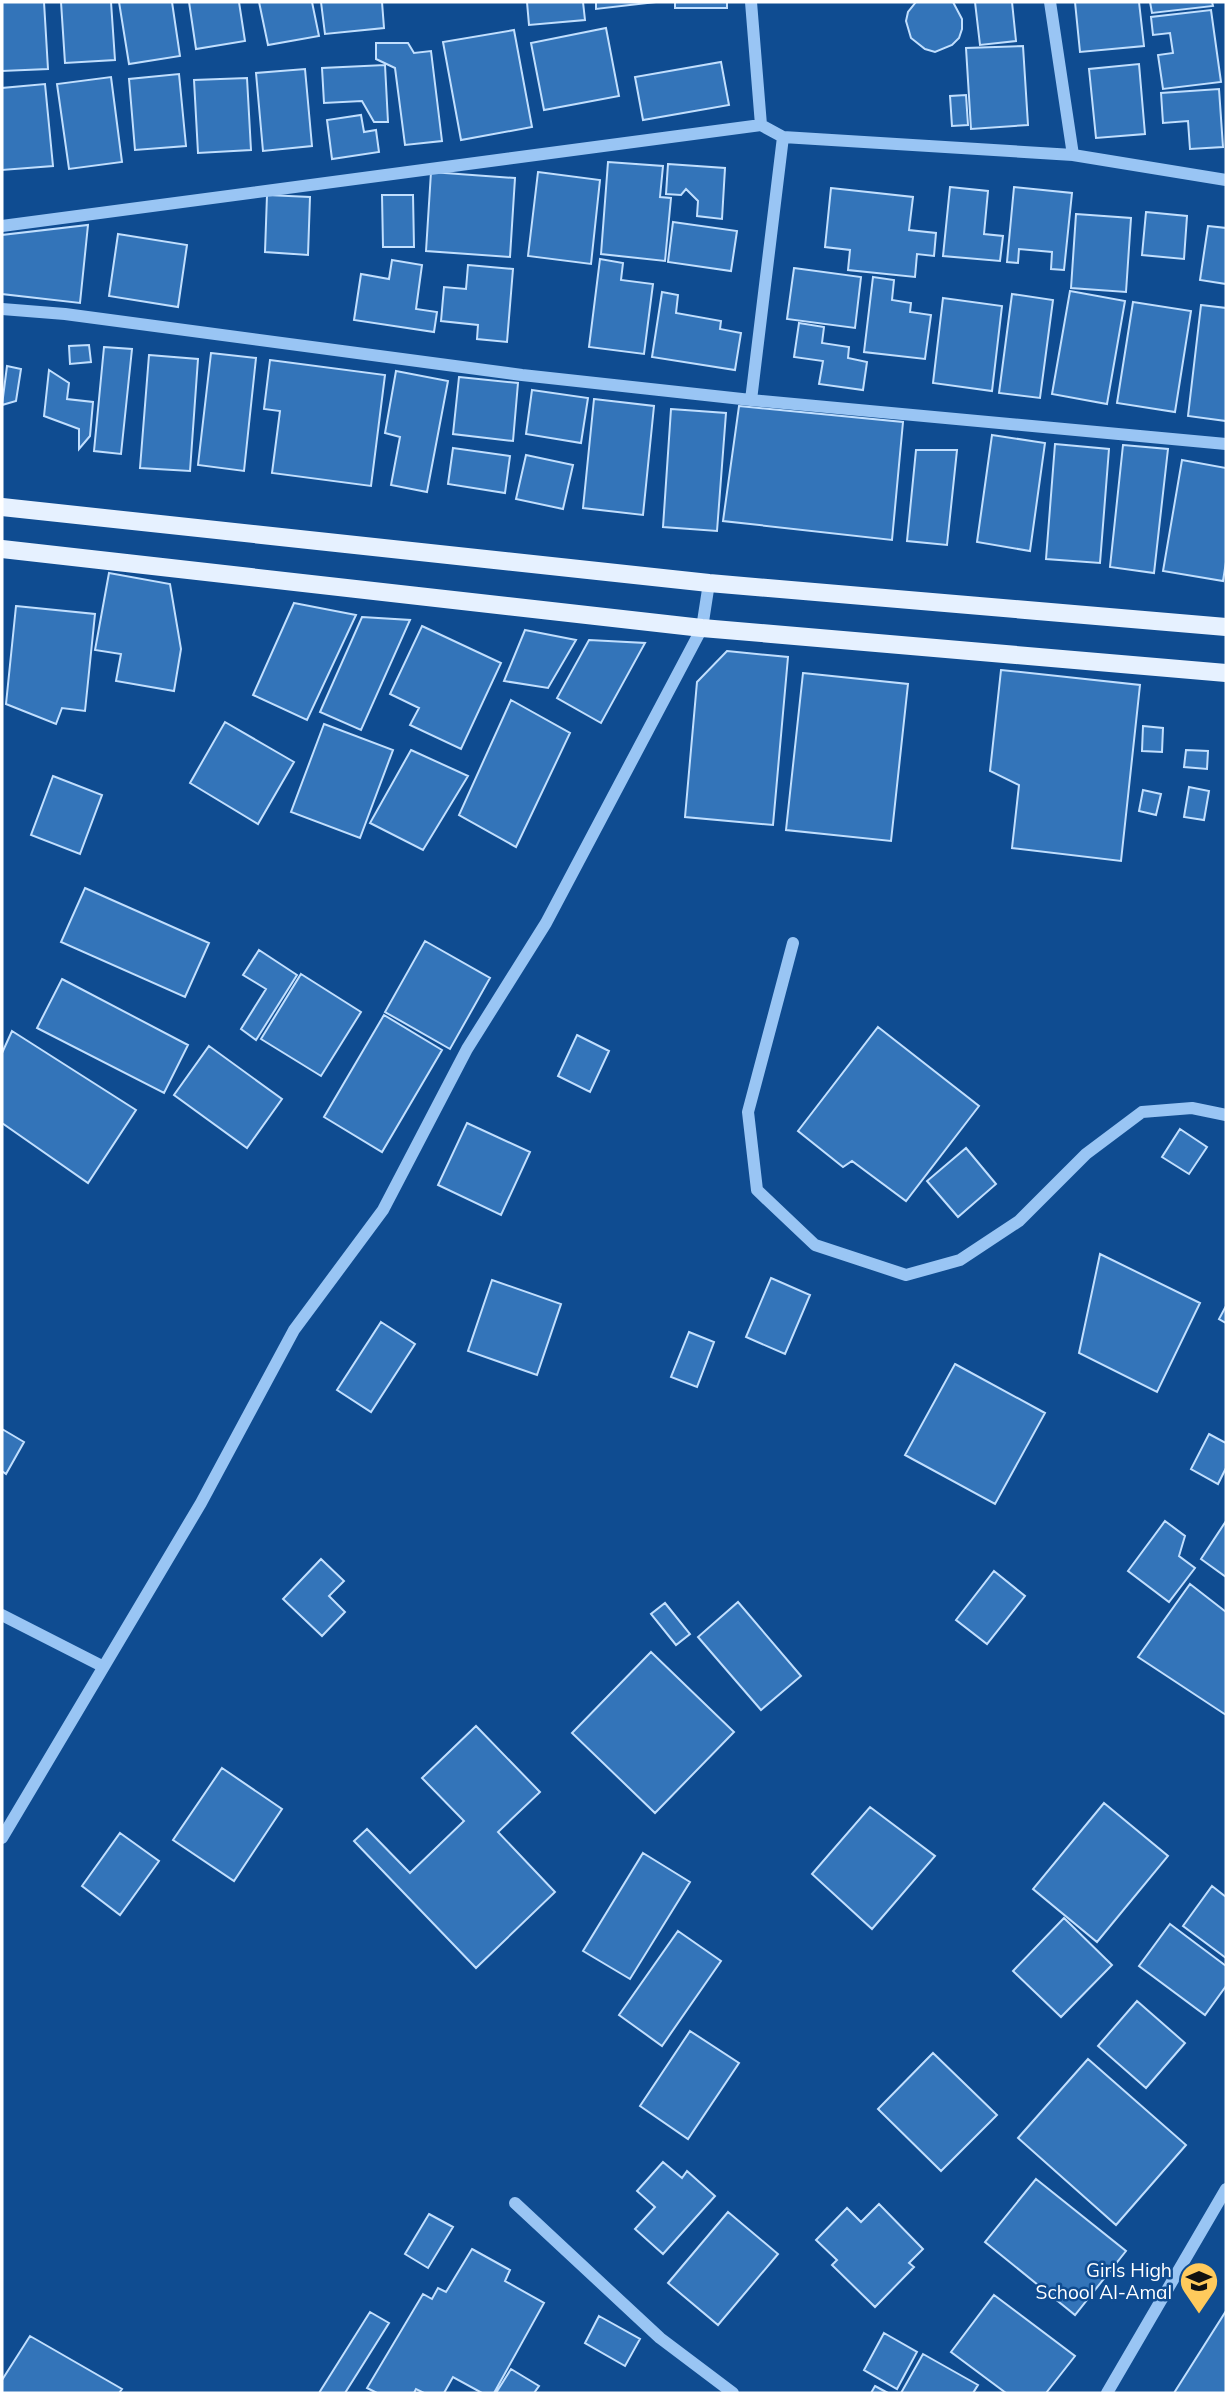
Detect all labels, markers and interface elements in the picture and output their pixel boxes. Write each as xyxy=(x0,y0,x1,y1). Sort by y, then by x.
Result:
place label: Girls High School Al-Amal xyxy=(1036,2258,1172,2304)
school or university icon: Girls High School Al-Amal xyxy=(1178,2260,1220,2315)

